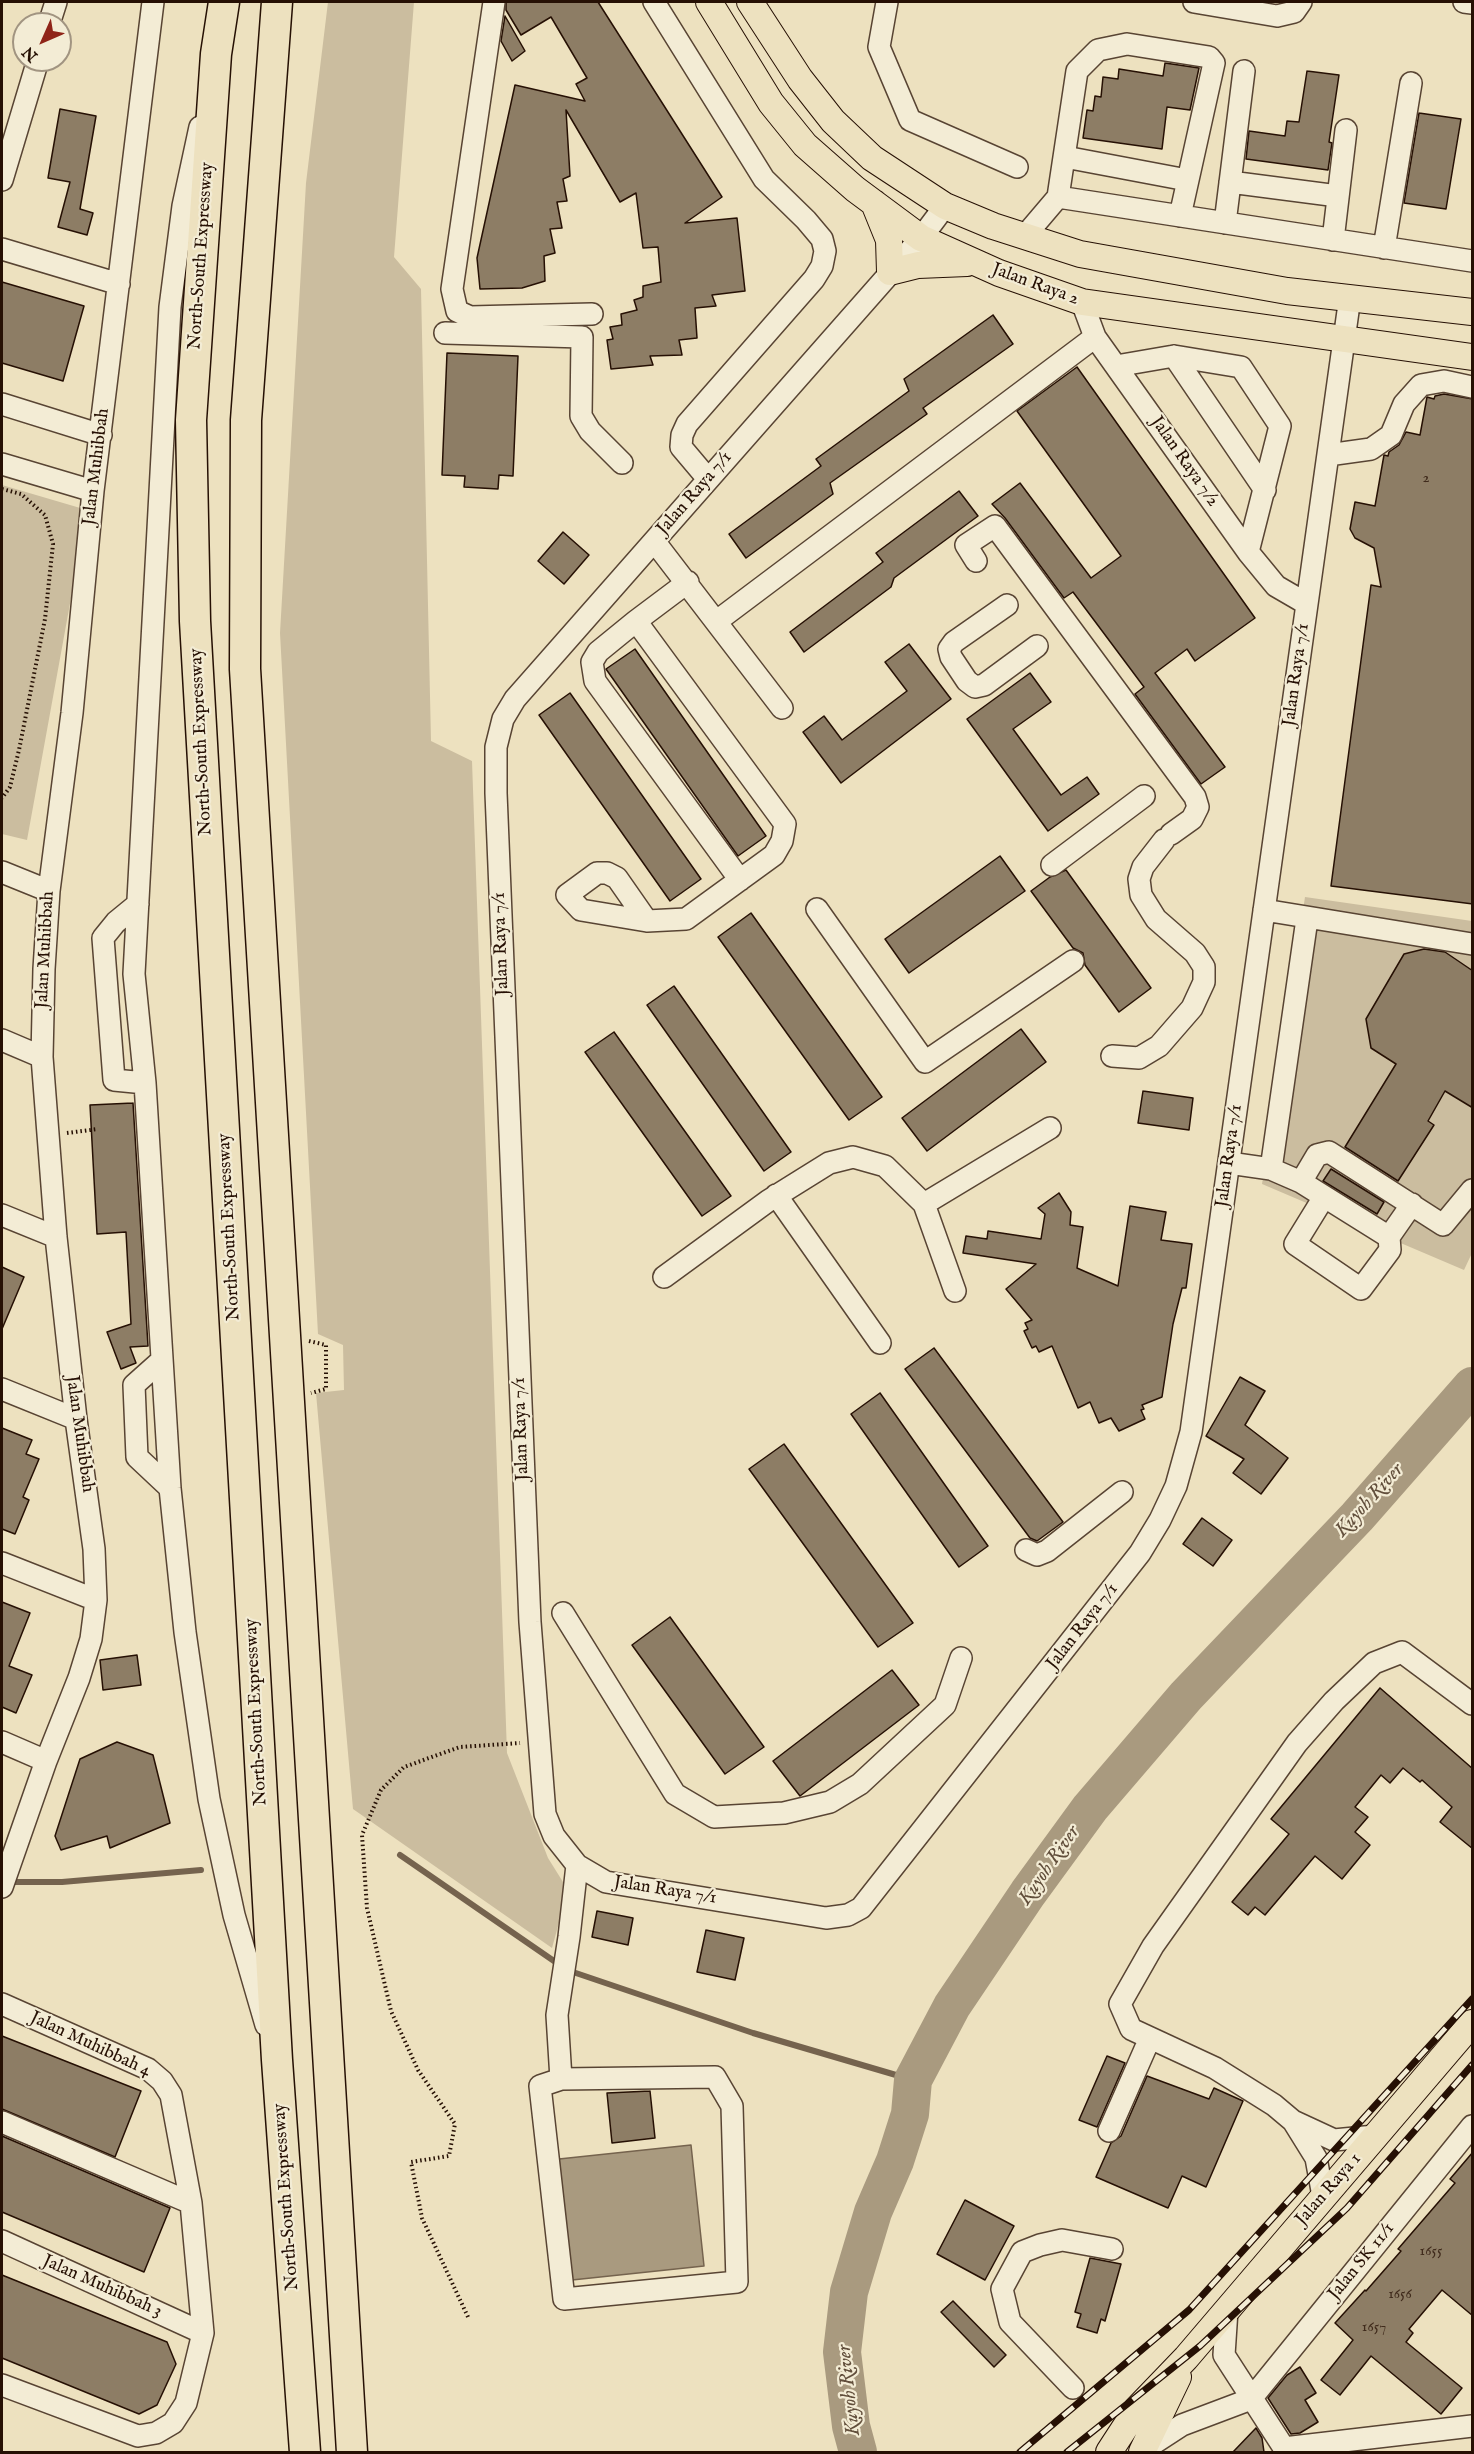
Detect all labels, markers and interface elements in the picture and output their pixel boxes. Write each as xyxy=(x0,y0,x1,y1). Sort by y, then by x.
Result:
north arrow xyxy=(12,12,72,72)
text: N xyxy=(19,41,43,65)
street label: North–South Expressway xyxy=(185,162,219,350)
street label: Jalan Raya 2 xyxy=(989,259,1081,311)
street label: Jalan Muhibbah xyxy=(79,407,115,527)
street label: Jalan Raya 7/2 xyxy=(1145,413,1223,511)
street label: Jalan Raya 7/1 xyxy=(653,448,737,540)
house number: 2 xyxy=(1422,470,1430,488)
street label: Jalan Raya 7/1 xyxy=(1279,622,1315,728)
street label: North–South Expressway xyxy=(186,648,218,836)
street label: Jalan Muhibbah xyxy=(32,891,60,1009)
street label: Jalan Raya 7/1 xyxy=(489,892,515,996)
street label: Jalan Raya 7/1 xyxy=(1212,1103,1248,1209)
street label: North–South Expressway xyxy=(214,1133,246,1321)
street label: Jalan Muhibbah xyxy=(60,1374,98,1494)
street label: Jalan Raya 7/1 xyxy=(509,1377,535,1481)
water label: Kuyoh River xyxy=(1331,1459,1409,1543)
street label: Jalan Raya 7/1 xyxy=(1043,1579,1123,1675)
street label: North–South Expressway xyxy=(241,1618,273,1806)
water label: Kuyoh River xyxy=(1014,1822,1086,1910)
street label: Jalan Raya 7/1 xyxy=(612,1872,718,1910)
street label: Jalan Muhibbah 4 xyxy=(26,2008,154,2082)
street label: North–South Expressway xyxy=(270,2103,304,2291)
street label: Jalan Raya 1 xyxy=(1292,2149,1366,2231)
street label: Jalan SK 11/1 xyxy=(1324,2219,1400,2305)
house number: 1655 xyxy=(1420,2243,1442,2261)
street label: Jalan Muhibbah 3 xyxy=(39,2251,165,2323)
house number: 1656 xyxy=(1388,2286,1412,2304)
house number: 1657 xyxy=(1362,2319,1386,2337)
water label: Kuyoh River xyxy=(833,2343,867,2437)

